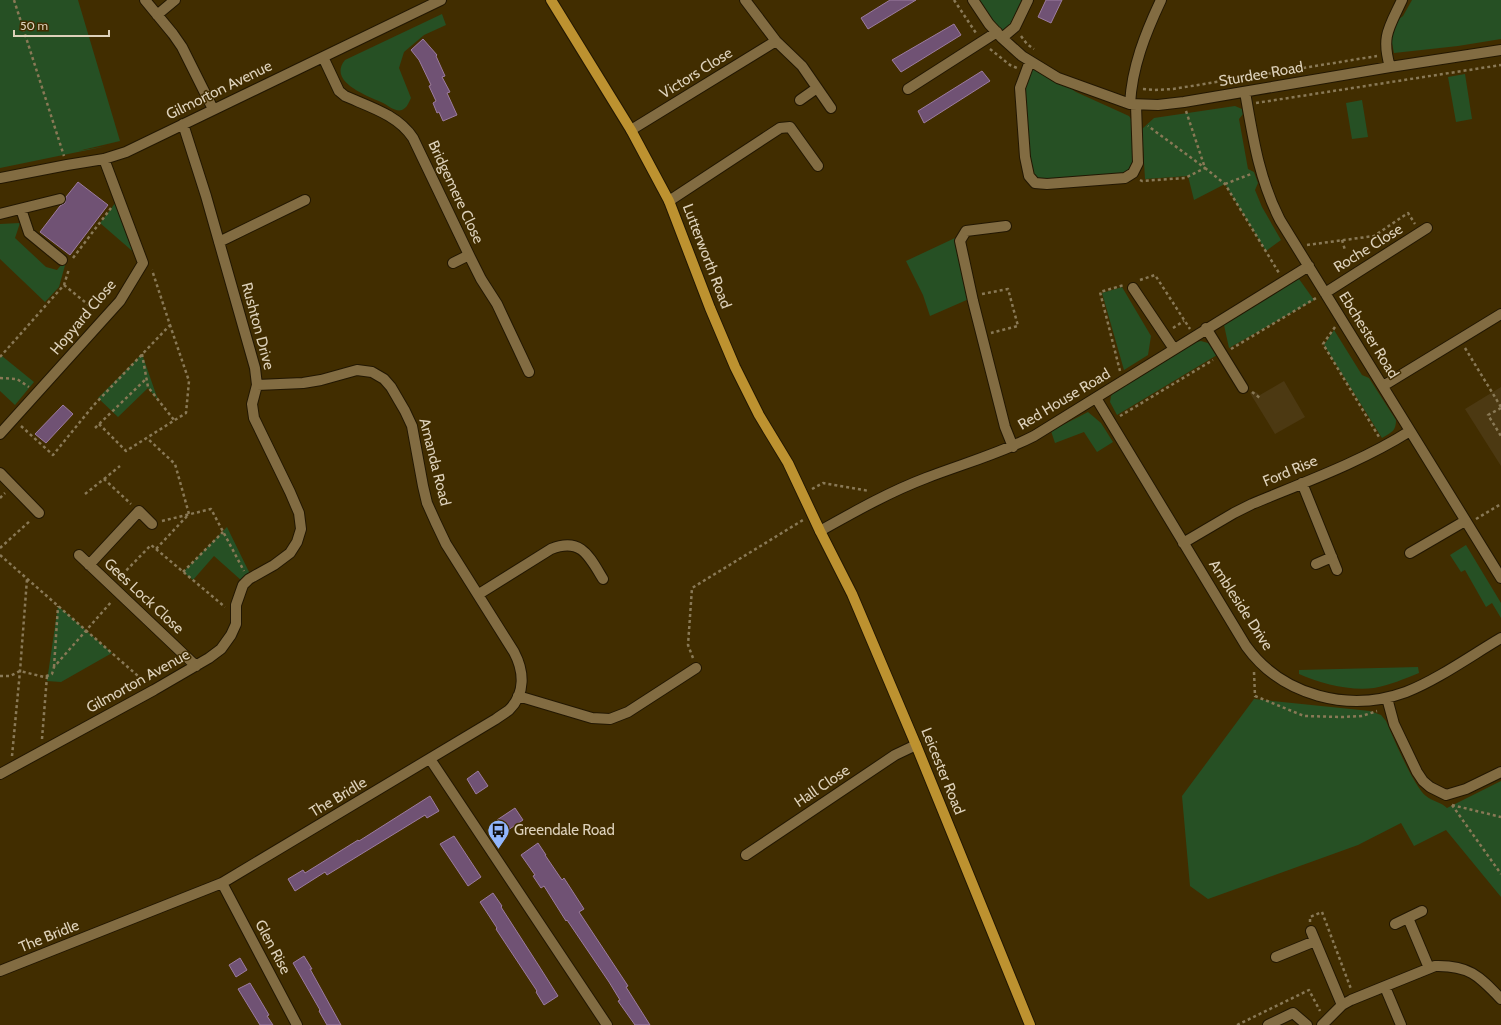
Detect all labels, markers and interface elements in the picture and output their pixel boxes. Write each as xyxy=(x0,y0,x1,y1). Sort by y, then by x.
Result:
scale bar xyxy=(14,12,109,38)
text: 50 m xyxy=(20,18,48,33)
street label: Victors Close xyxy=(656,43,736,102)
street label: Gilmorton Avenue xyxy=(163,56,275,123)
street label: Sturdee Road xyxy=(1217,58,1305,90)
street label: Bridgemere Close xyxy=(424,138,488,247)
street label: Lutterworth Road xyxy=(679,201,735,311)
street label: Roche Close xyxy=(1330,220,1406,276)
street label: Hopyard Close xyxy=(46,276,120,358)
street label: Rushton Drive xyxy=(238,280,278,372)
street label: Ebchester Road xyxy=(1335,288,1403,382)
street label: Red House Road xyxy=(1015,364,1113,434)
street label: Amanda Road xyxy=(415,416,455,508)
street label: Ford Rise xyxy=(1260,451,1320,491)
street label: Gees Lock Close xyxy=(100,555,188,638)
street label: Ambleside Drive xyxy=(1205,556,1277,654)
street label: Gilmorton Avenue xyxy=(83,645,193,717)
street label: Leicester Road xyxy=(917,725,969,817)
street label: Hall Close xyxy=(791,761,853,811)
street label: The Bridle xyxy=(306,773,370,821)
bus stop icon: Greendale Road xyxy=(486,817,512,850)
place label: Greendale Road xyxy=(514,821,615,839)
street label: The Bridle xyxy=(16,916,82,956)
street label: Glen Rise xyxy=(251,917,295,978)

